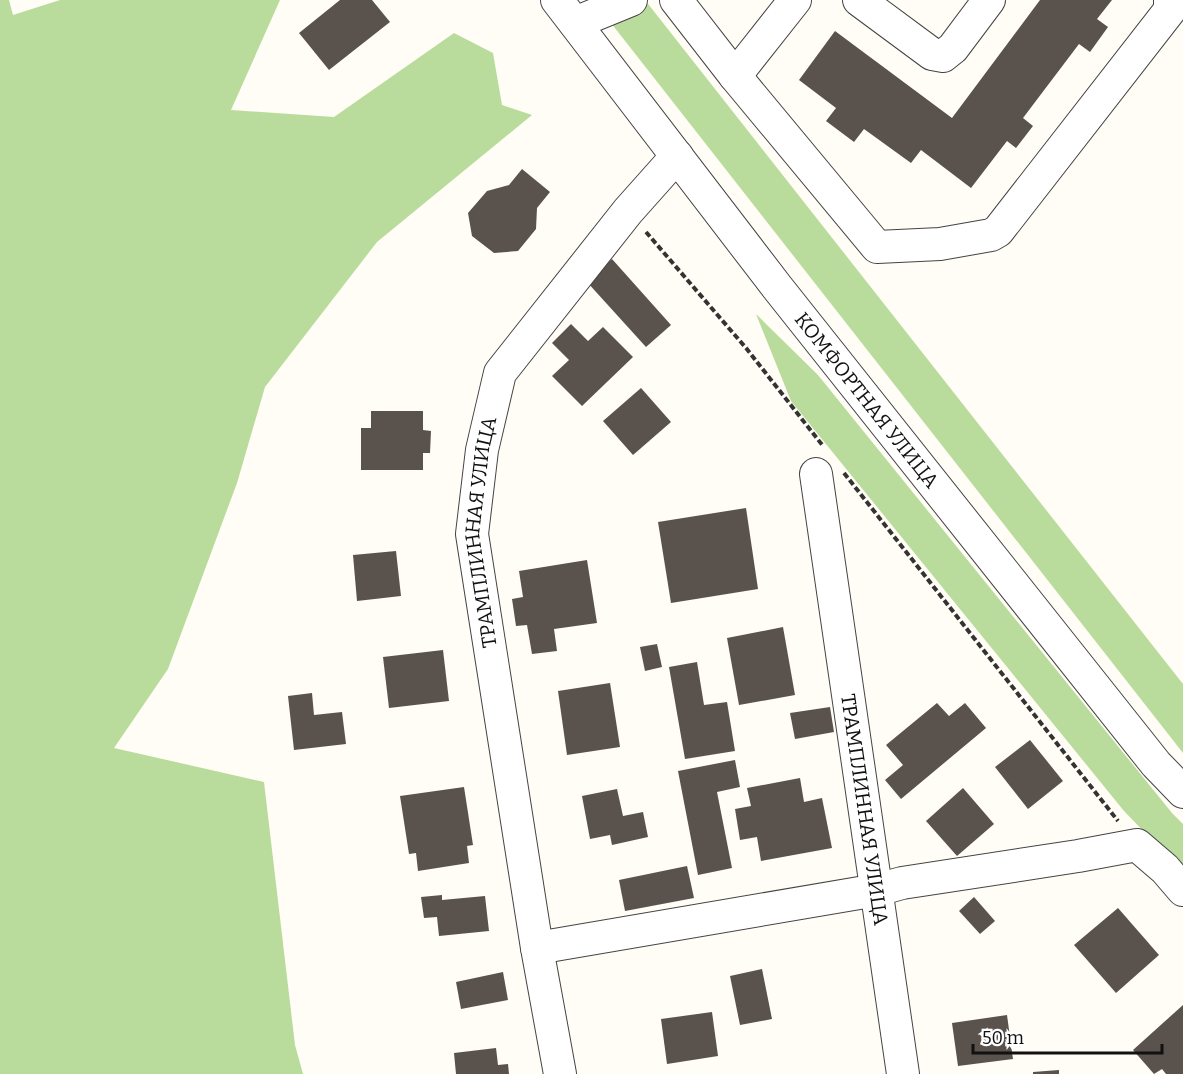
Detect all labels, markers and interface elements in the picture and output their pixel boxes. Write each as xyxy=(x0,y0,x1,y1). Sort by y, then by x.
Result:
street label: КОМФОРТНАЯ УЛИЦА xyxy=(790,307,944,493)
street label: ТРАМПЛИННАЯ УЛИЦА xyxy=(460,413,502,649)
street label: ТРАМПЛИННАЯ УЛИЦА xyxy=(836,692,893,928)
scale bar xyxy=(973,1017,1162,1055)
text: 50 m xyxy=(982,1027,1024,1049)

